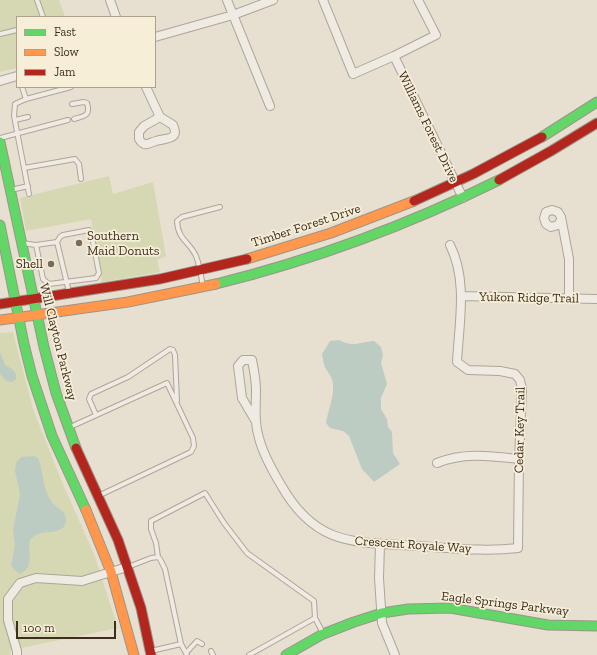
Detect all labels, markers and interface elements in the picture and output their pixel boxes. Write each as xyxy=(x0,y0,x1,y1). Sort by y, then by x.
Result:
legend xyxy=(16,16,156,88)
text: Fast xyxy=(54,25,76,39)
text: Slow xyxy=(54,45,79,59)
text: Jam xyxy=(54,65,75,79)
street label: Williams Forest Drive xyxy=(394,69,462,185)
street label: Timber Forest Drive xyxy=(250,201,362,251)
place label: Southern Maid Donuts xyxy=(87,228,159,259)
marker: Southern Maid Donuts xyxy=(74,238,84,248)
place label: Shell xyxy=(16,256,43,272)
marker: Shell xyxy=(46,259,56,269)
street label: Will Clayton Parkway xyxy=(36,282,80,402)
street label: Yukon Ridge Trail xyxy=(479,289,579,307)
street label: Cedar Key Trail xyxy=(511,387,529,473)
street label: Crescent Royale Way xyxy=(354,533,472,557)
street label: Eagle Springs Parkway xyxy=(440,588,570,620)
scale bar xyxy=(18,613,118,639)
text: 100 m xyxy=(23,621,55,635)

